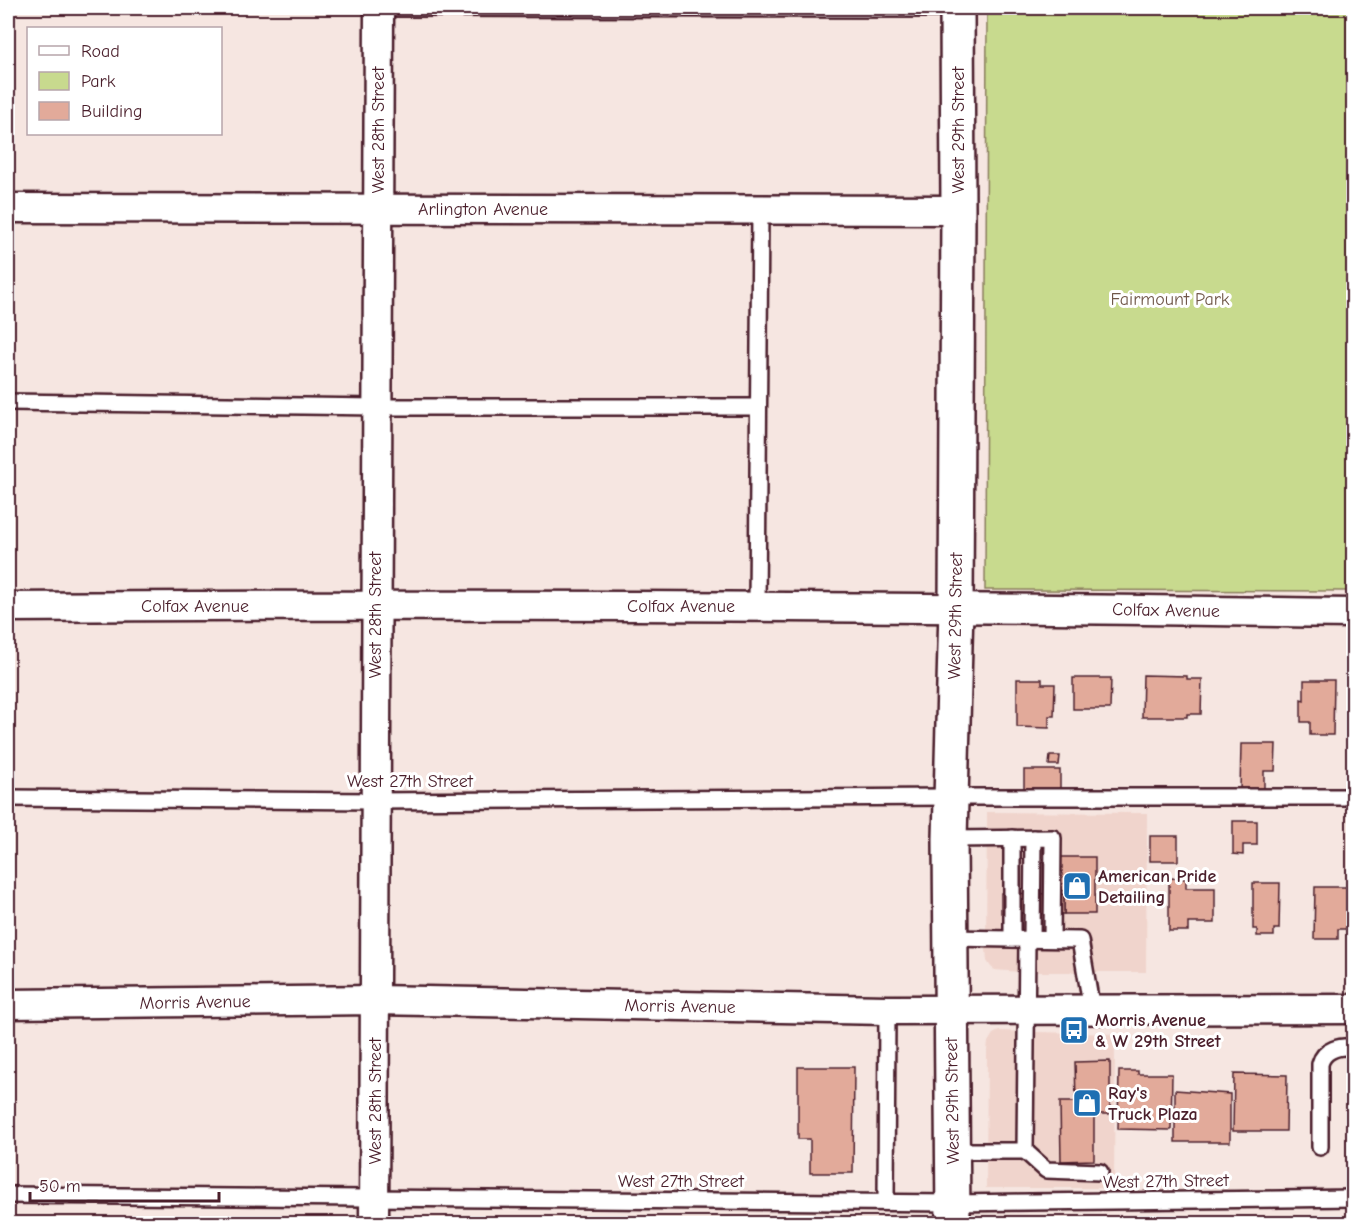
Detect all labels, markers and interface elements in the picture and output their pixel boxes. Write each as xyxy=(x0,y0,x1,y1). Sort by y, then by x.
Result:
legend xyxy=(27,27,222,135)
text: Road xyxy=(81,41,120,62)
street label: West 28th Street xyxy=(368,66,389,193)
street label: West 29th Street xyxy=(948,66,969,193)
text: Park xyxy=(81,71,116,92)
text: Building xyxy=(81,101,143,122)
street label: Arlington Avenue xyxy=(418,199,548,220)
park label: Fairmount Park xyxy=(1110,289,1230,310)
street label: West 28th Street xyxy=(365,551,386,678)
street label: West 29th Street xyxy=(944,552,967,680)
street label: Colfax Avenue xyxy=(141,596,249,617)
street label: Colfax Avenue xyxy=(627,596,735,617)
street label: Colfax Avenue xyxy=(1112,599,1220,622)
street label: West 27th Street xyxy=(347,771,474,792)
place label: American Pride Detailing xyxy=(1098,866,1216,908)
shop icon: American Pride Detailing xyxy=(1061,870,1093,902)
street label: Morris Avenue xyxy=(139,991,251,1014)
street label: Morris Avenue xyxy=(624,995,736,1018)
place label: Morris Avenue & W 29th Street xyxy=(1095,1010,1222,1052)
bus stop icon: Morris Avenue & W 29th Street xyxy=(1058,1014,1090,1046)
street label: West 28th Street xyxy=(365,1037,386,1164)
street label: West 29th Street xyxy=(941,1037,964,1165)
place label: Ray's Truck Plaza xyxy=(1108,1083,1198,1125)
shop icon: Ray's Truck Plaza xyxy=(1071,1087,1103,1119)
scale bar xyxy=(30,1165,219,1203)
street label: West 27th Street xyxy=(1103,1170,1230,1193)
street label: West 27th Street xyxy=(618,1171,745,1192)
text: 50 m xyxy=(39,1176,81,1197)

